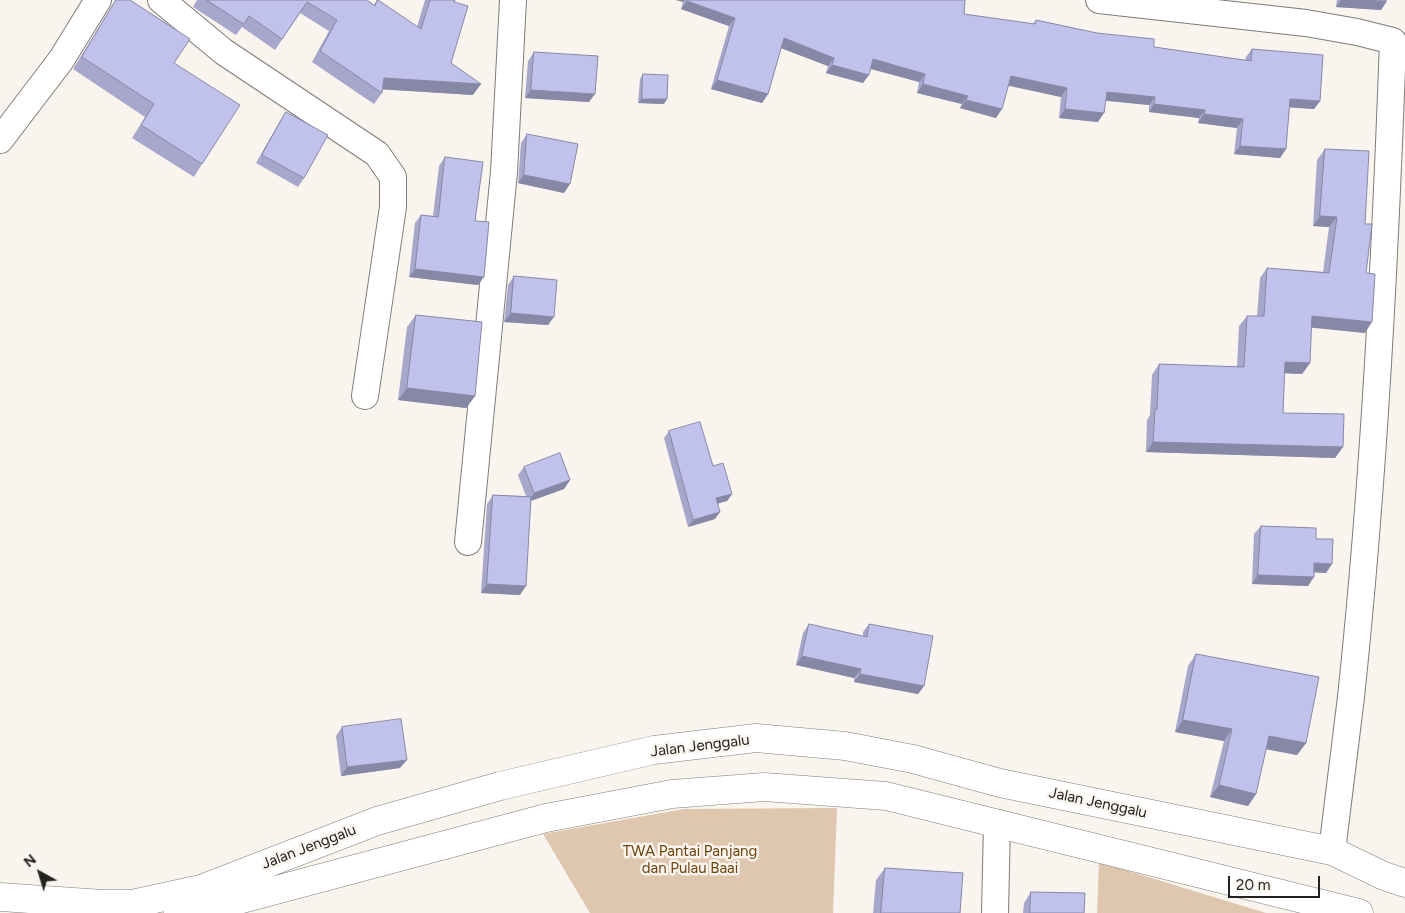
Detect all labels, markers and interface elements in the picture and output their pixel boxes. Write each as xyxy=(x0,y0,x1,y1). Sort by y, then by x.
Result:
street label: Jalan Jenggalu xyxy=(649,731,751,761)
street label: Jalan Jenggalu xyxy=(1047,784,1149,822)
street label: Jalan Jenggalu xyxy=(259,821,359,873)
park label: TWA Pantai Panjang dan Pulau Baai xyxy=(623,843,757,878)
north arrow xyxy=(15,848,65,898)
text: N xyxy=(21,851,40,871)
scale bar xyxy=(1230,866,1322,898)
text: 20 m xyxy=(1236,876,1270,894)

